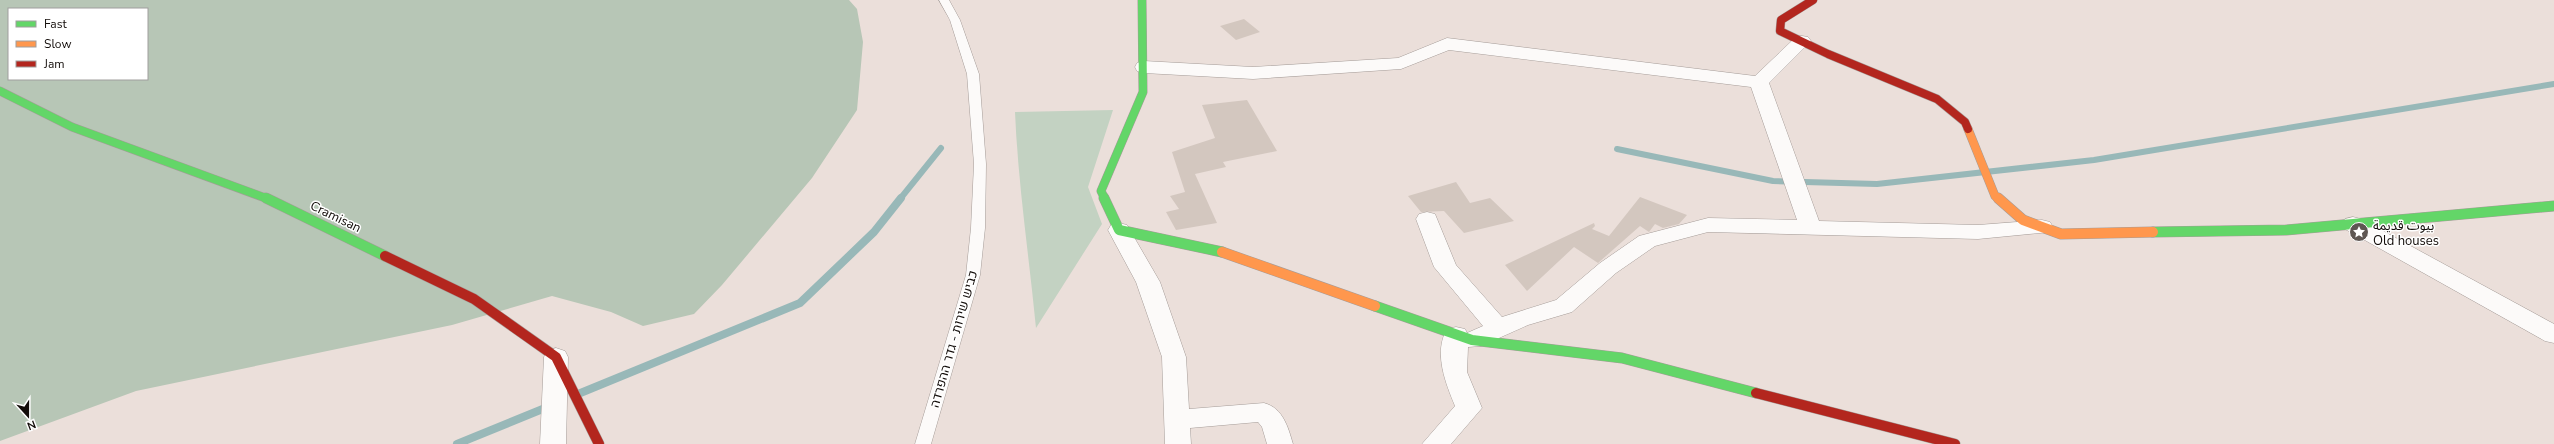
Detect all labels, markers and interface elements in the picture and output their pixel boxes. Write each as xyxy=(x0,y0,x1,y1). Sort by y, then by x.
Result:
legend xyxy=(8,8,148,80)
text: Fast xyxy=(44,16,67,32)
text: Slow xyxy=(44,36,72,52)
text: Jam xyxy=(43,56,65,72)
street label: Cramisan xyxy=(307,197,364,237)
place label: بيوت قديمة Old houses xyxy=(2373,217,2439,250)
place icon: بيوت قديمة Old houses xyxy=(2348,221,2370,243)
street label: כביש שירות - גדר ההפרדה xyxy=(926,269,982,410)
north arrow xyxy=(8,396,48,436)
text: N xyxy=(25,416,38,433)

